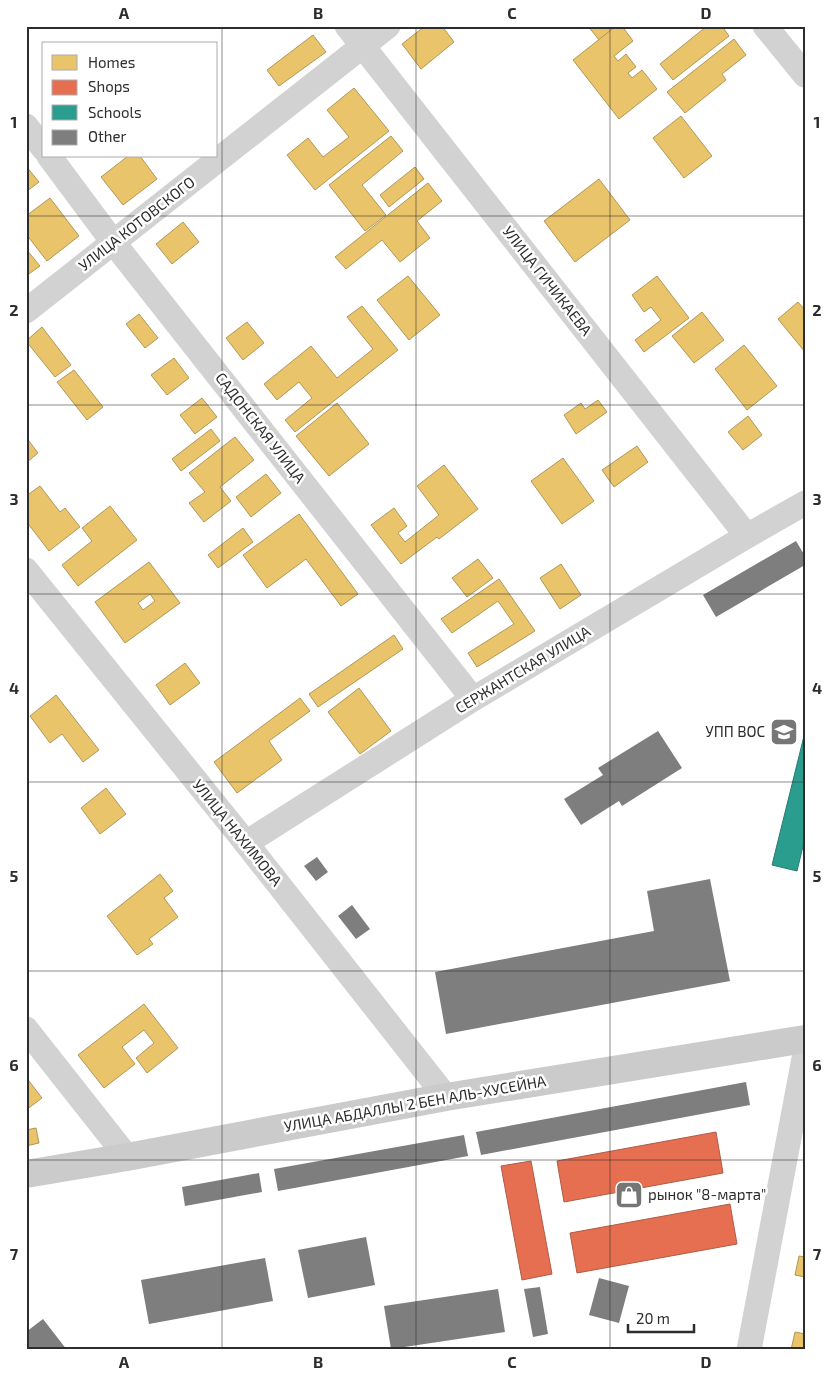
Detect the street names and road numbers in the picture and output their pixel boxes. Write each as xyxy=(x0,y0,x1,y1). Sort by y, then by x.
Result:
street label: УЛИЦА КОТОВСКОГО xyxy=(75,172,198,274)
street label: УЛИЦА ГИЧИКАЕВА xyxy=(499,222,597,339)
street label: САДОНСКАЯ УЛИЦА xyxy=(212,369,310,487)
street label: СЕРЖАНТСКАЯ УЛИЦА xyxy=(452,621,594,717)
street label: УЛИЦА НАХИМОВА xyxy=(189,776,287,890)
street label: УЛИЦА АБДАЛЛЫ 2 БЕН АЛЬ-ХУСЕЙНА xyxy=(282,1071,548,1135)

